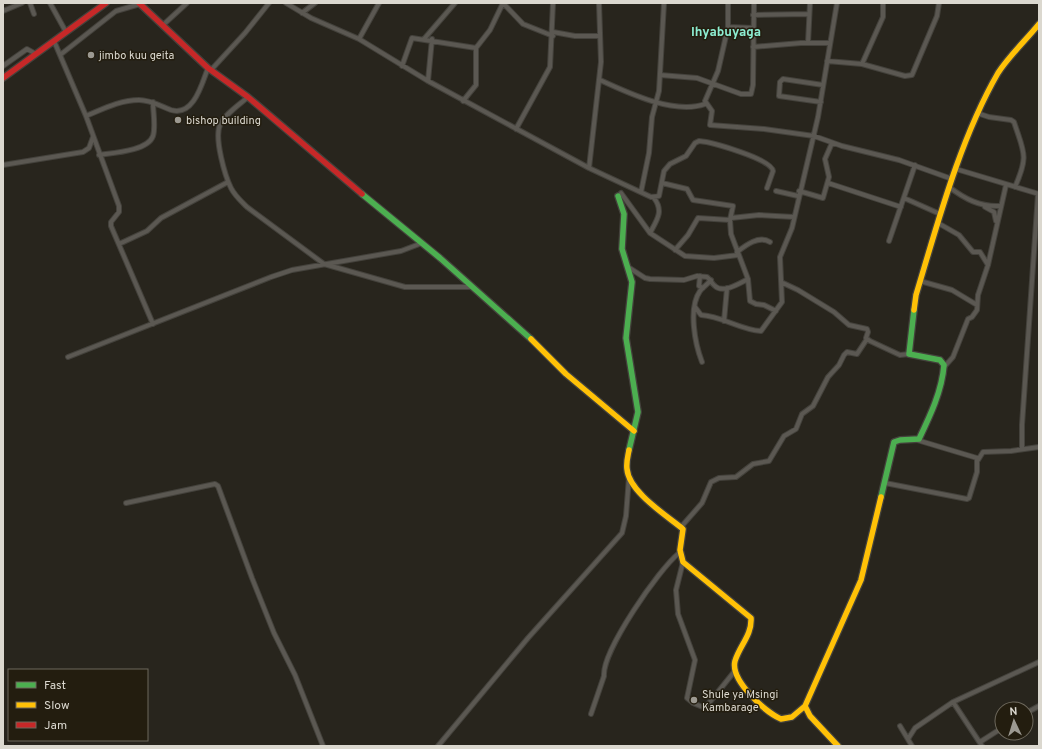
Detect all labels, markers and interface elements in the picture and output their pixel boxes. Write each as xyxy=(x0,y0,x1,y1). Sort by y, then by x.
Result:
district label: Ihyabuyaga xyxy=(691,25,761,41)
place label: jimbo kuu geita xyxy=(98,49,175,63)
marker: jimbo kuu geita xyxy=(86,50,96,60)
place label: bishop building xyxy=(186,114,261,128)
marker: bishop building xyxy=(173,115,183,125)
legend xyxy=(8,669,148,741)
text: Fast xyxy=(44,678,66,694)
place label: Shule ya Msingi Kambarage xyxy=(702,688,778,715)
marker: Shule ya Msingi Kambarage xyxy=(689,695,699,705)
text: Slow xyxy=(44,698,70,714)
north arrow xyxy=(994,701,1034,741)
text: N xyxy=(1009,705,1018,719)
text: Jam xyxy=(44,718,67,734)

